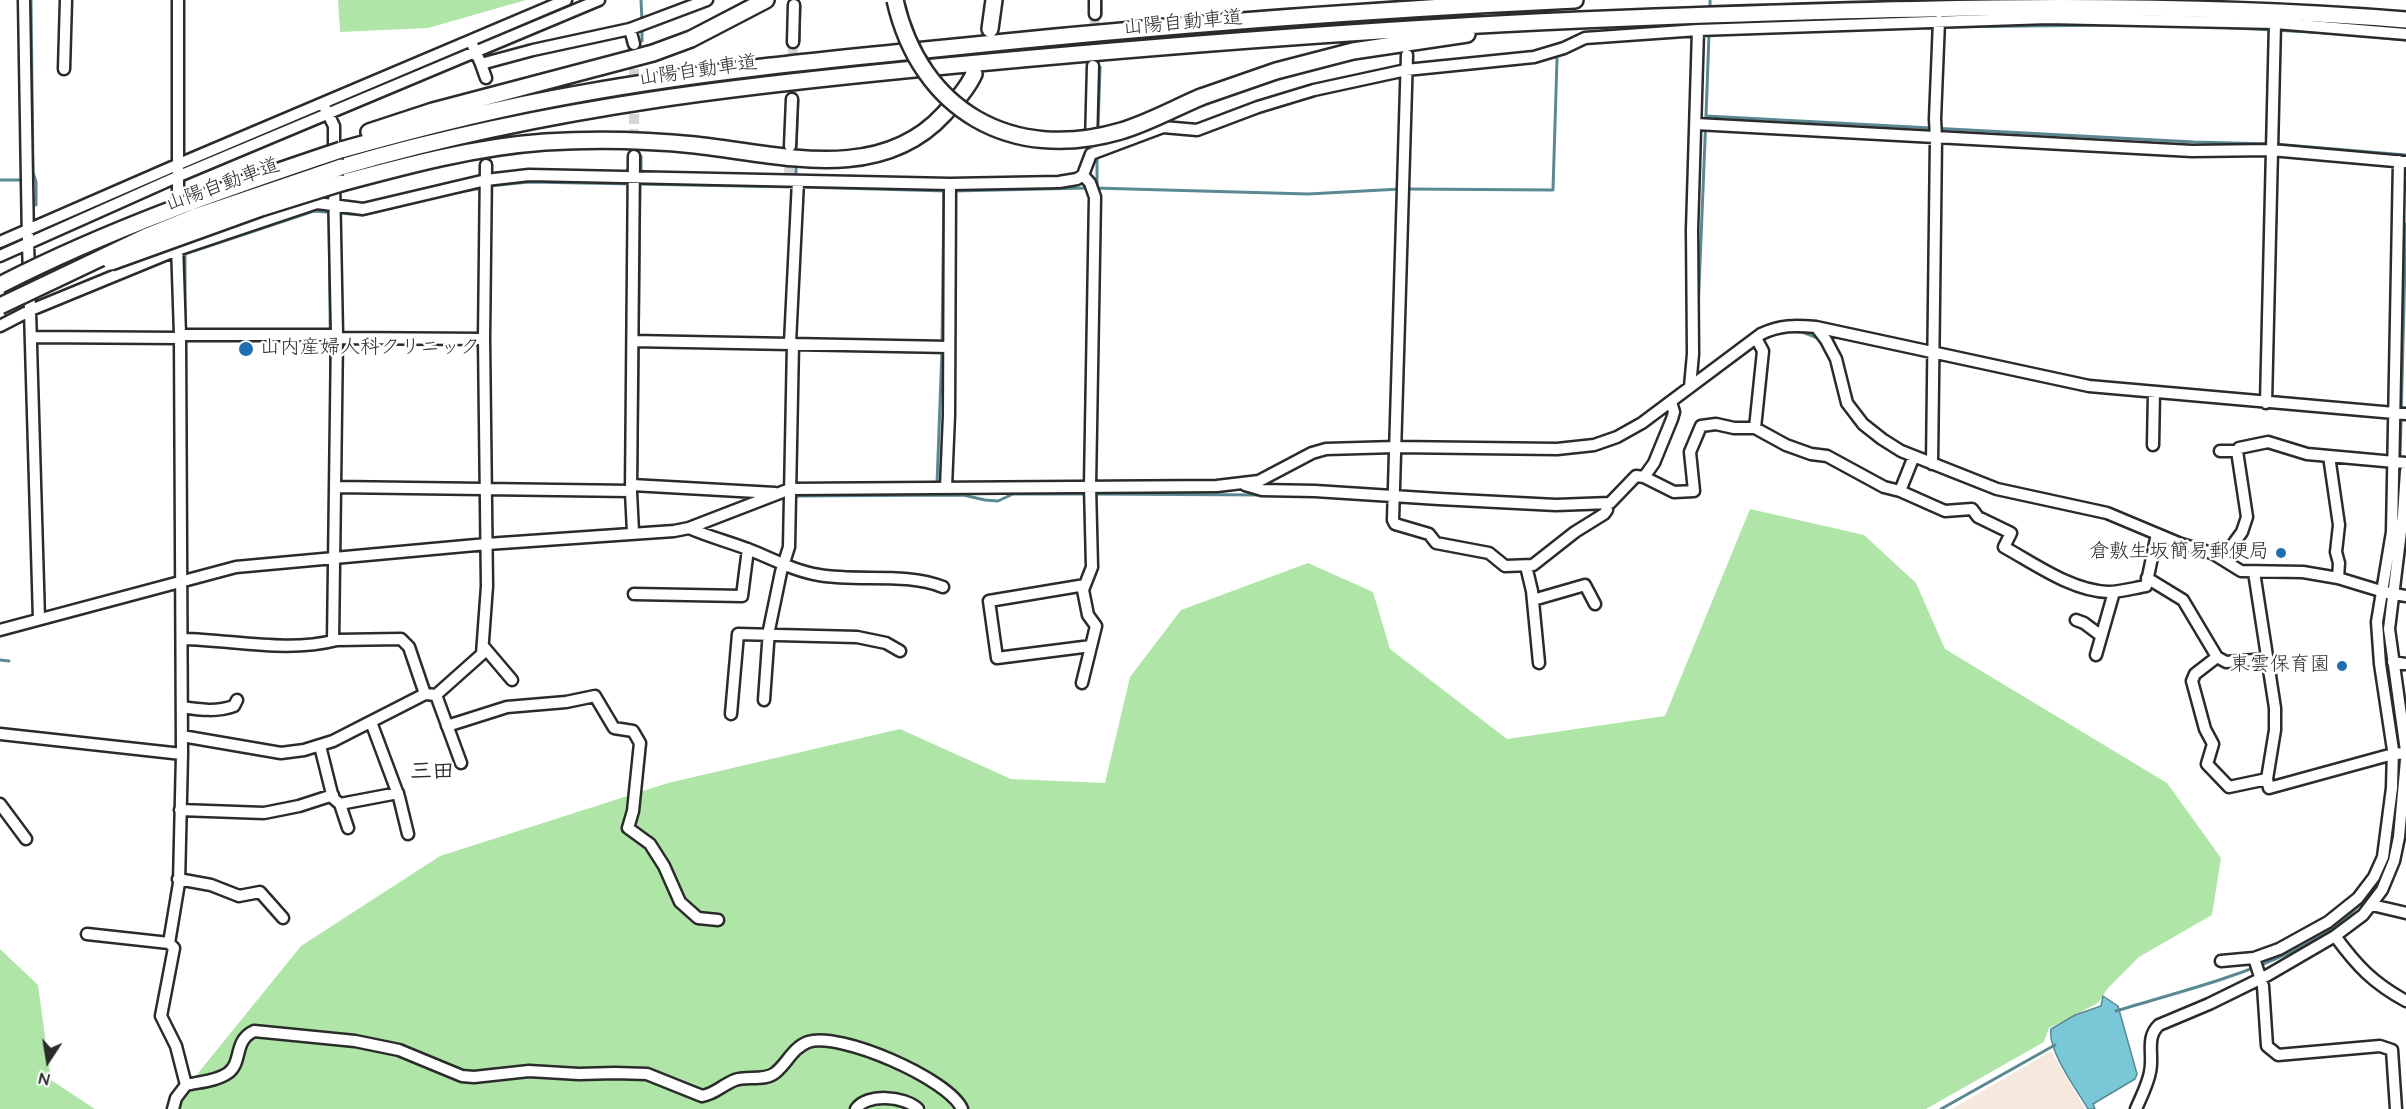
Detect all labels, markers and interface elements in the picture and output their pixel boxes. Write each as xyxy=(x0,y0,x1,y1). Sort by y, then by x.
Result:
street label: 山陽自動車道 xyxy=(1122,7,1244,41)
street label: 山陽自動車道 xyxy=(637,52,759,92)
street label: 山陽自動車道 xyxy=(163,154,283,218)
place label: 山内産婦人科クリニック xyxy=(260,337,480,361)
marker: 山内産婦人科クリニック xyxy=(237,340,255,358)
place label: 倉敷生坂簡易郵便局 xyxy=(2089,541,2269,565)
marker: 倉敷生坂簡易郵便局 xyxy=(2274,546,2288,560)
place label: 東雲保育園 xyxy=(2230,654,2330,678)
marker: 東雲保育園 xyxy=(2335,659,2349,673)
district label: 三田 xyxy=(410,760,454,786)
north arrow xyxy=(18,1031,78,1091)
text: N xyxy=(37,1067,51,1090)

